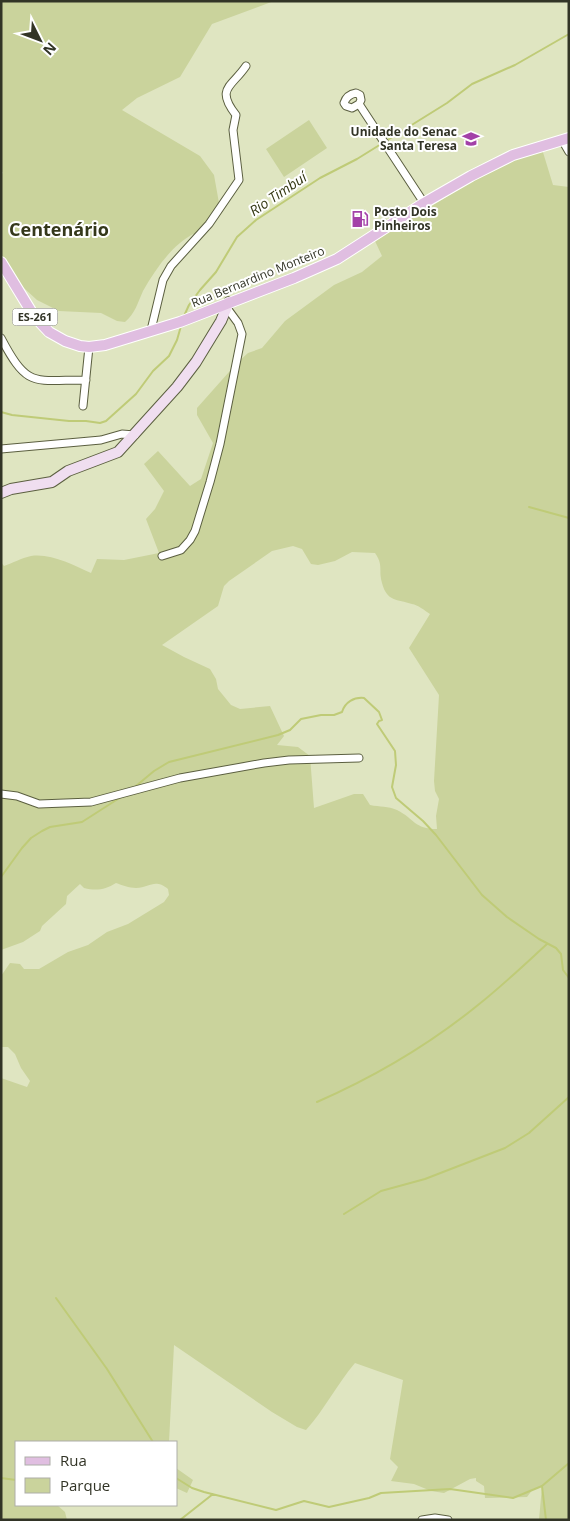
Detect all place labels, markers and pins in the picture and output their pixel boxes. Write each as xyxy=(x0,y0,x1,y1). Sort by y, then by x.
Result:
place label: Unidade do Senac Santa Teresa xyxy=(351,123,457,154)
school or university icon: Unidade do Senac Santa Teresa xyxy=(461,129,481,149)
place label: Posto Dois Pinheiros xyxy=(374,203,437,234)
fuel station icon: Posto Dois Pinheiros xyxy=(350,209,370,229)

